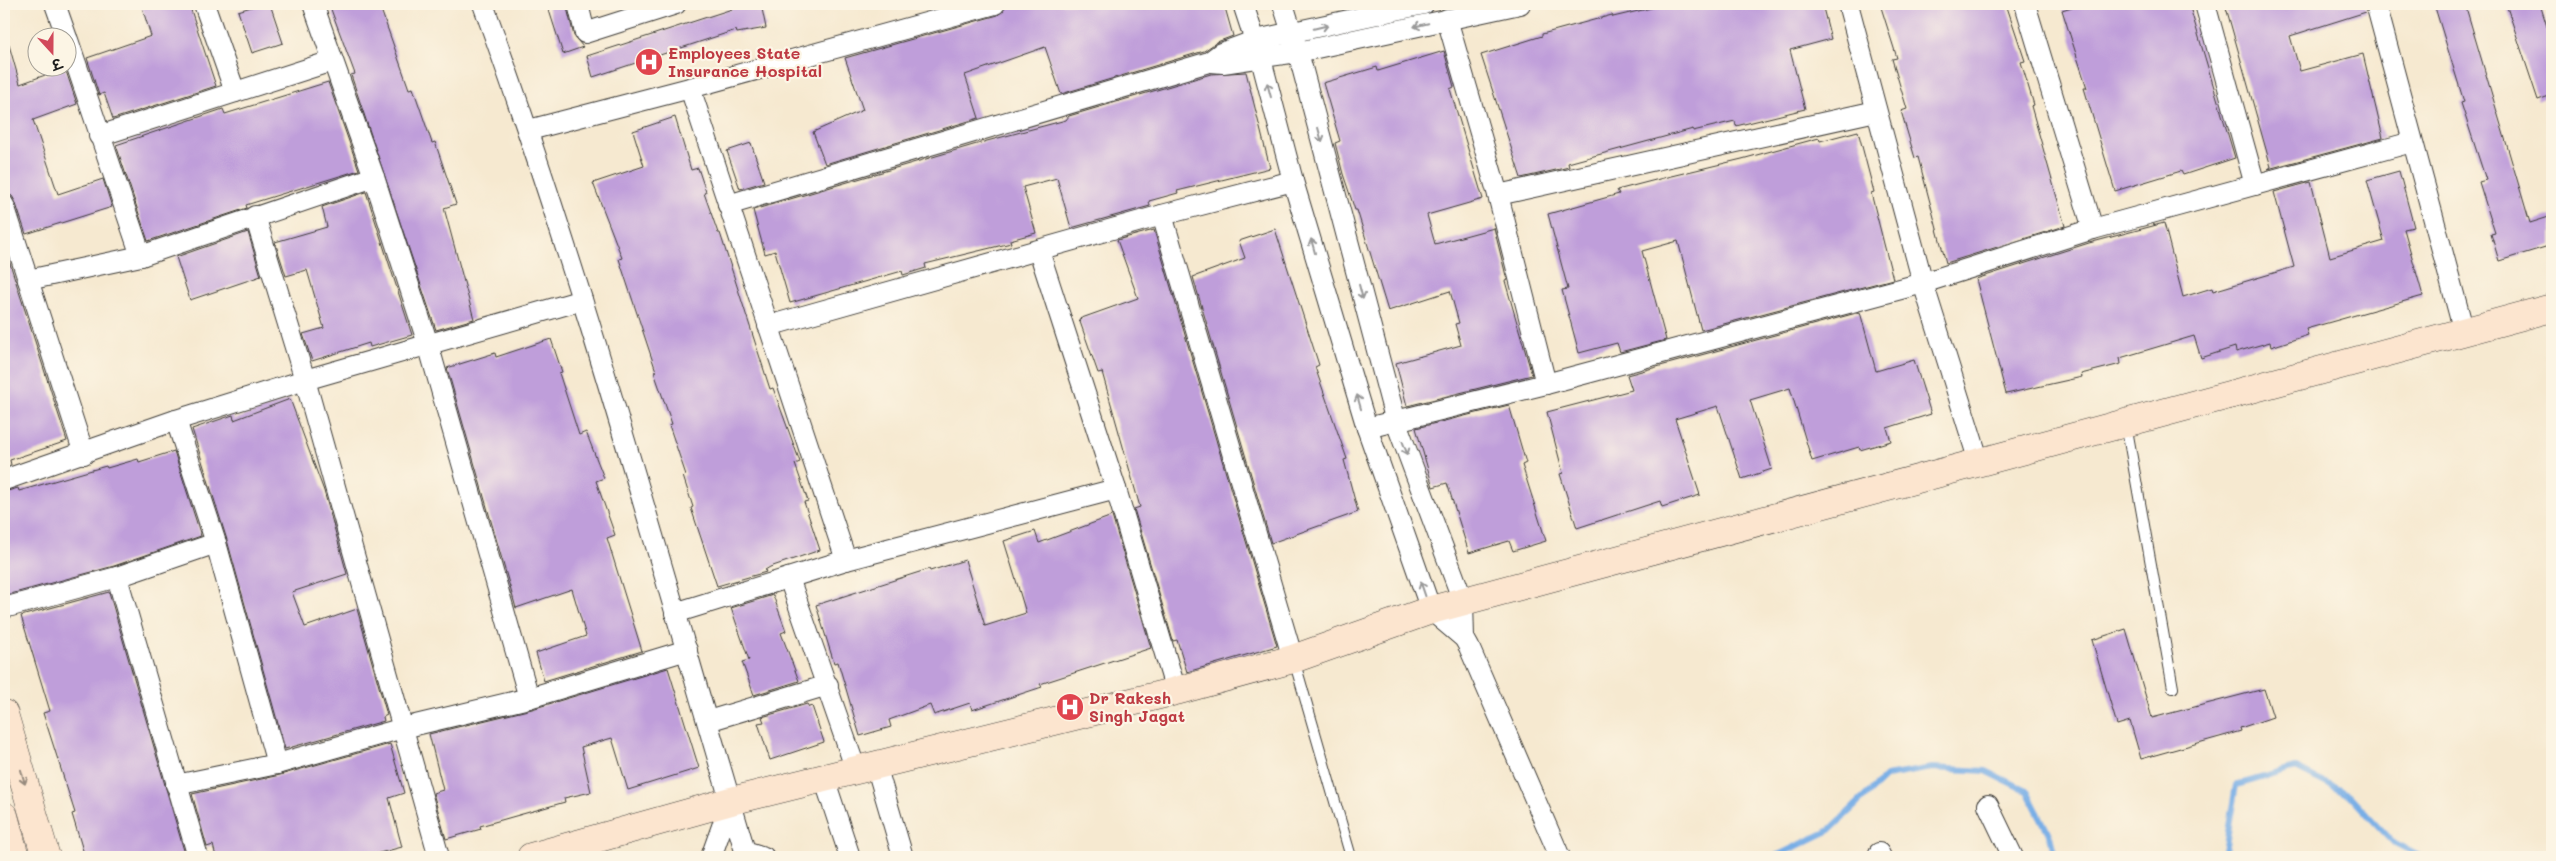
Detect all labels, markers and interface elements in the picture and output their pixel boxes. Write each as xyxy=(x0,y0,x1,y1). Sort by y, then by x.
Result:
one-way arrow xyxy=(1413,21,1429,30)
one-way arrow xyxy=(1313,22,1329,31)
north arrow xyxy=(28,28,78,78)
place label: Employees State Insurance Hospital xyxy=(668,42,822,81)
hospital icon: Employees State Insurance Hospital xyxy=(634,47,664,77)
text: उ xyxy=(48,53,66,76)
one-way arrow xyxy=(1264,82,1273,98)
one-way arrow xyxy=(1316,126,1325,142)
one-way arrow xyxy=(1308,238,1318,254)
one-way arrow xyxy=(1357,284,1366,300)
one-way arrow xyxy=(1354,394,1364,410)
one-way arrow xyxy=(1402,441,1411,456)
one-way arrow xyxy=(1418,581,1427,597)
place label: Dr Rakesh Singh Jagat xyxy=(1089,687,1185,726)
hospital icon: Dr Rakesh Singh Jagat xyxy=(1055,692,1085,722)
one-way arrow xyxy=(18,769,28,785)

